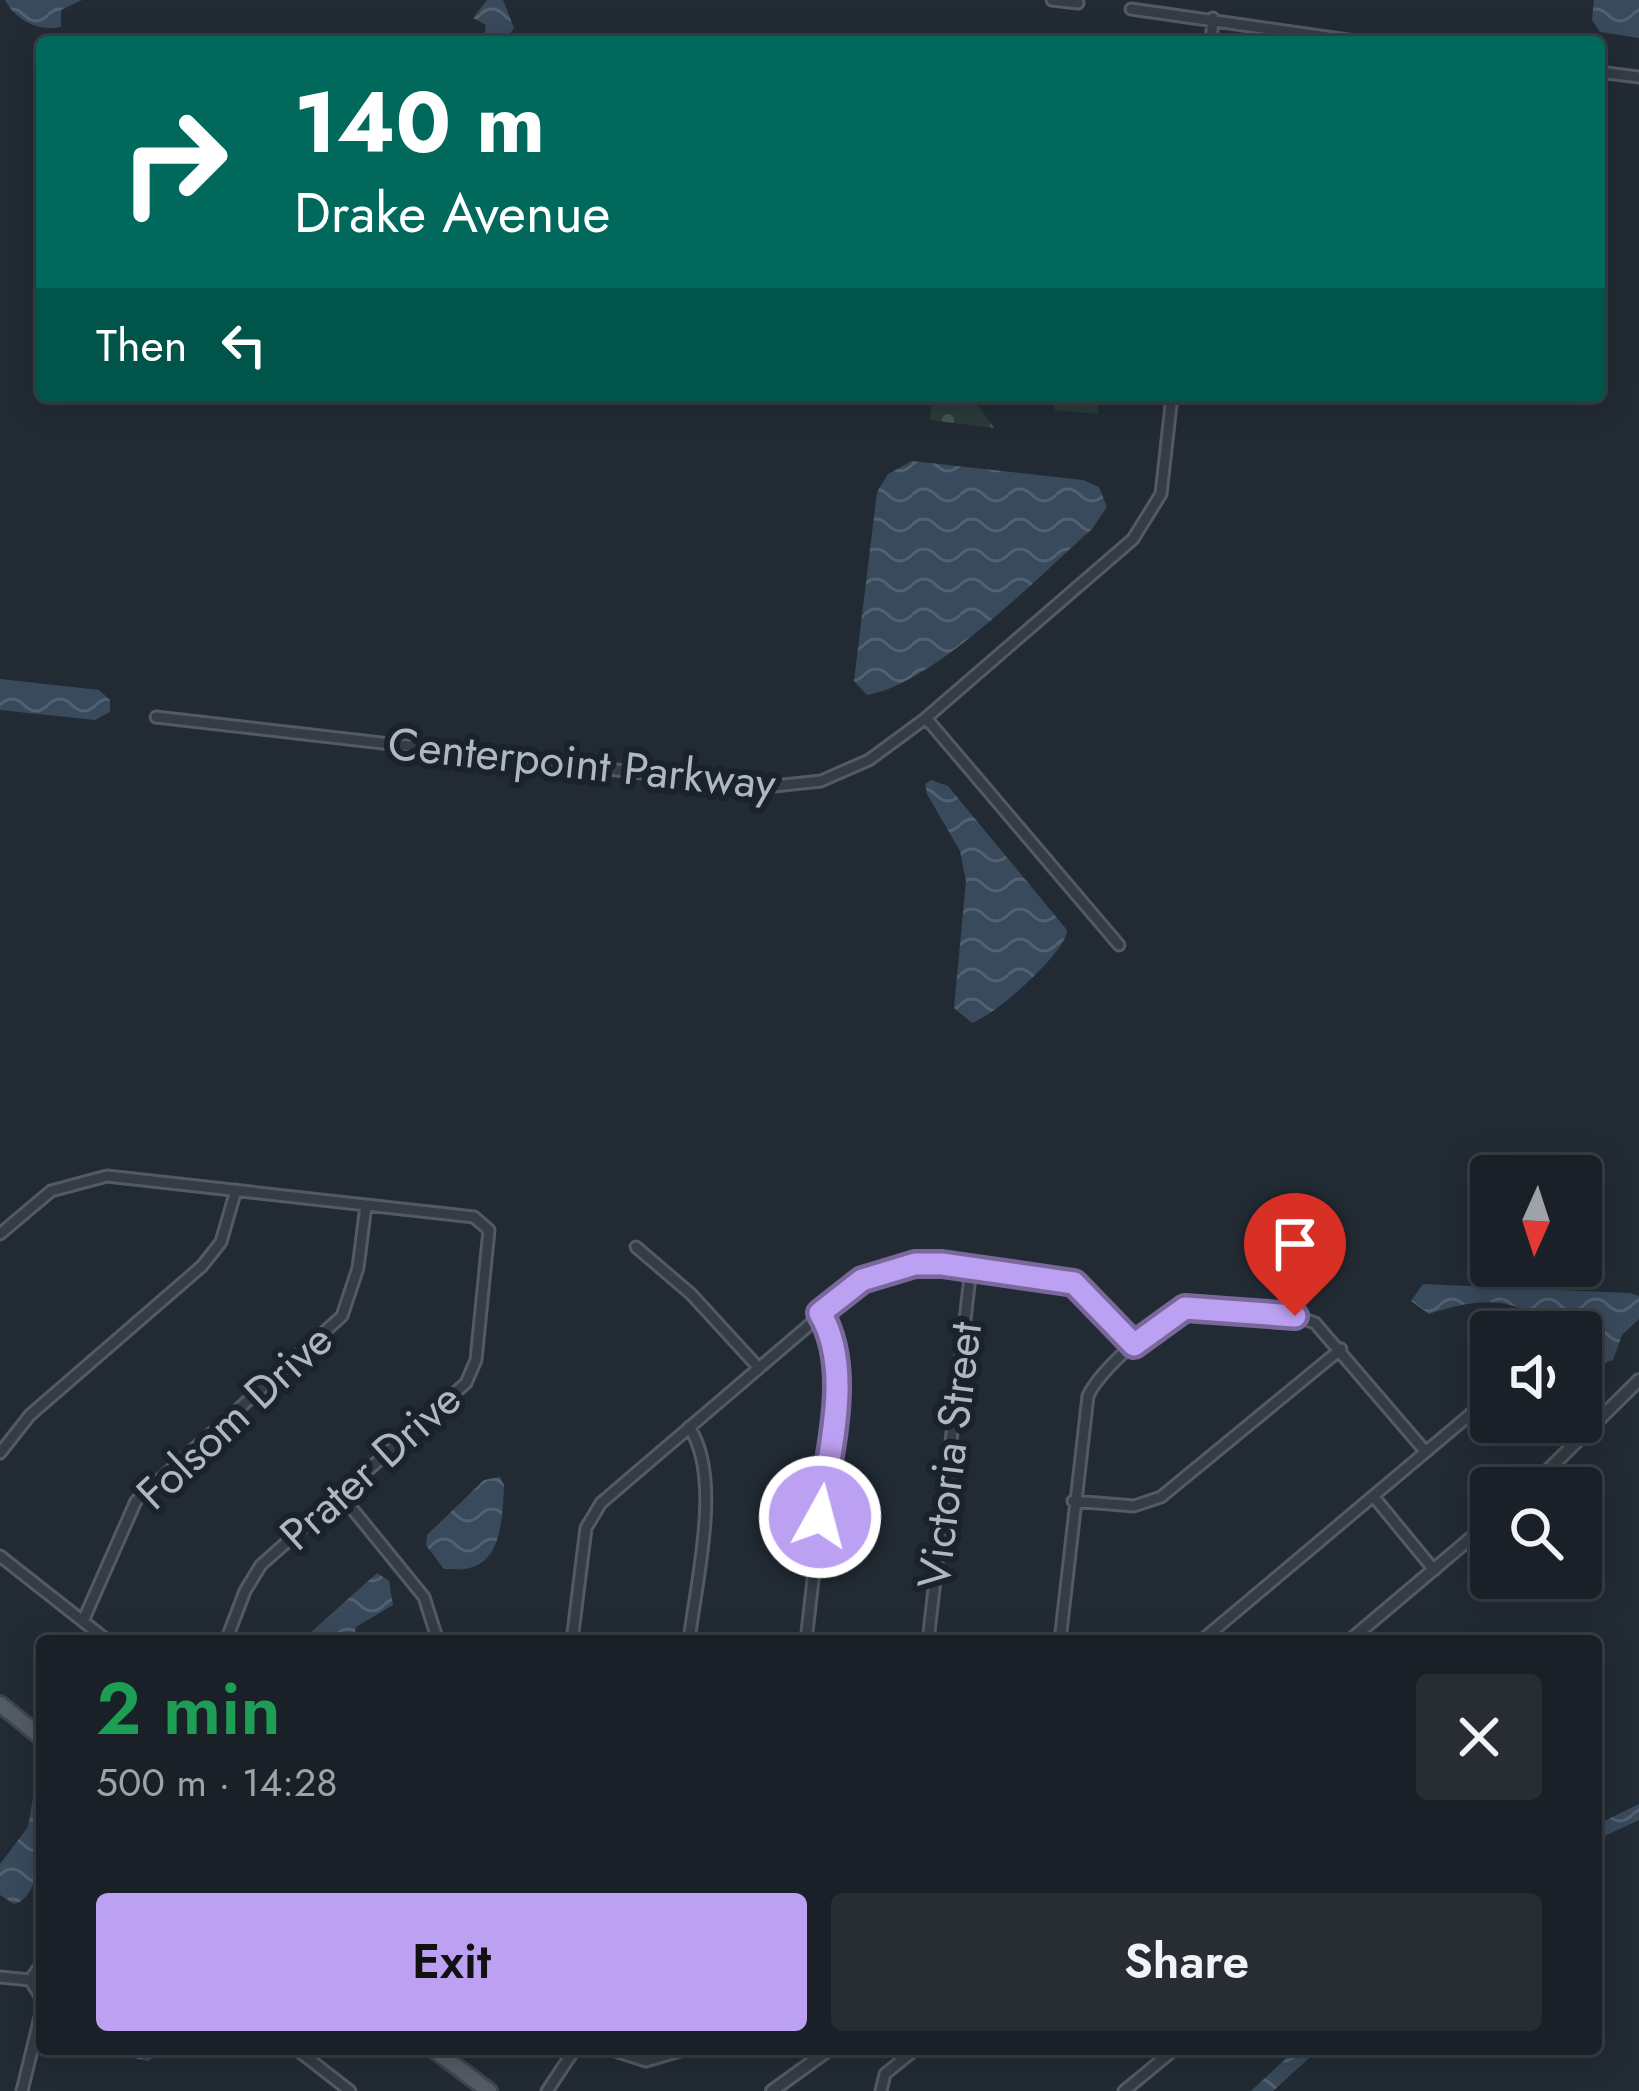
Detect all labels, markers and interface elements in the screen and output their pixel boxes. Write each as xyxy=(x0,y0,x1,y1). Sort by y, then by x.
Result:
text: 140 m xyxy=(294,62,545,184)
icon: right xyxy=(96,84,252,240)
text: Drake Avenue xyxy=(294,174,610,252)
icon: left xyxy=(211,312,277,378)
text: Then xyxy=(96,313,187,378)
street label: Centerpoint Parkway xyxy=(385,711,779,816)
north arrow xyxy=(1470,1155,1602,1287)
map controls xyxy=(1470,1155,1602,1599)
pin xyxy=(1244,1193,1346,1316)
icon: arrive xyxy=(1262,1211,1328,1277)
street label: Folsom Drive xyxy=(122,1308,347,1525)
button: sound xyxy=(1470,1311,1602,1443)
street label: Victoria Street xyxy=(901,1318,998,1592)
street label: Prater Drive xyxy=(265,1367,475,1565)
position arrow xyxy=(757,1454,883,1580)
button: search xyxy=(1470,1467,1602,1599)
text: 2 min xyxy=(96,1657,281,1761)
button: close xyxy=(1416,1674,1542,1800)
text: 500 m · 14:28 xyxy=(96,1754,338,1811)
button: Exit xyxy=(96,1893,807,2031)
button: Share xyxy=(831,1893,1542,2031)

